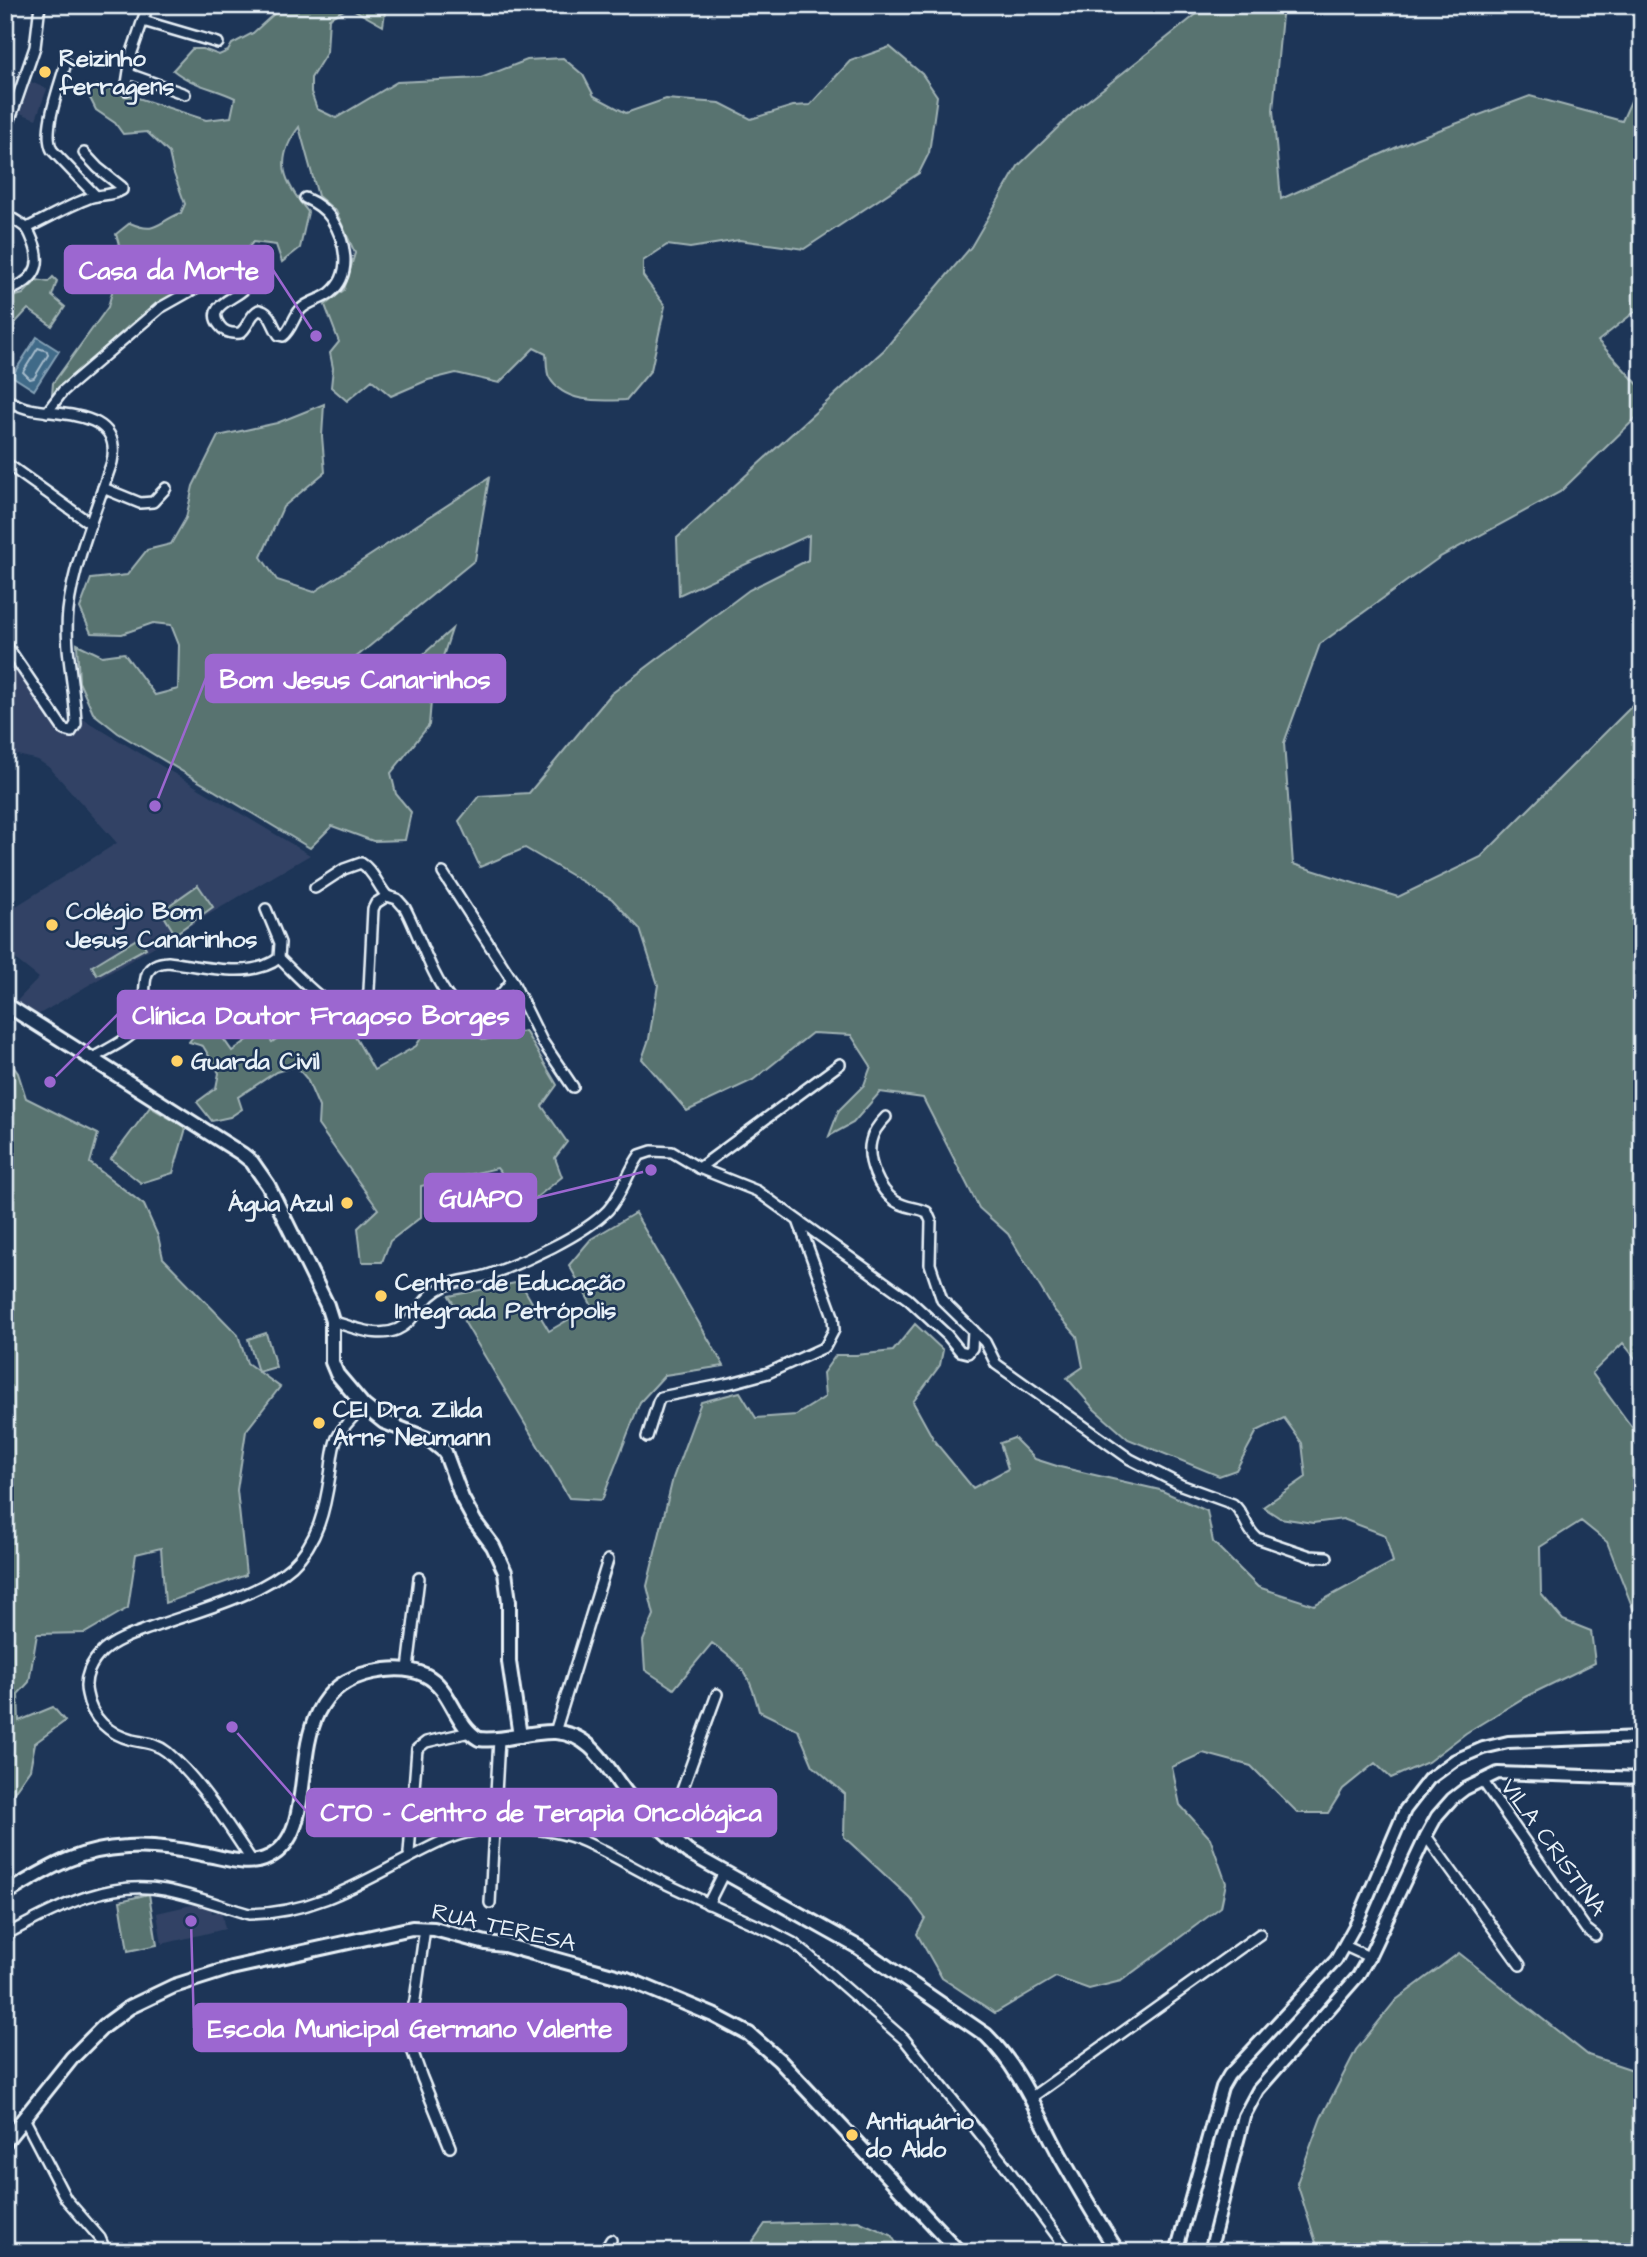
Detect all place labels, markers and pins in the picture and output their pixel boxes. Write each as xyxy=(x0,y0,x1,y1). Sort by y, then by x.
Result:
place label: Reizinho ferragens xyxy=(58,42,174,105)
marker: Reizinho ferragens xyxy=(37,64,53,80)
callout: Casa da Morte xyxy=(65,246,273,293)
callout: Bom Jesus Canarinhos xyxy=(206,655,505,702)
place label: Colégio Bom Jesus Canarinhos xyxy=(65,895,257,957)
marker: Colégio Bom Jesus Canarinhos xyxy=(44,917,60,933)
callout: Clínica Doutor Fragoso Borges xyxy=(118,991,524,1038)
place label: Guarda Civil xyxy=(191,1045,320,1079)
marker: Guarda Civil xyxy=(169,1053,185,1069)
callout: GUAPO xyxy=(425,1174,536,1221)
place label: Água Azul xyxy=(228,1187,333,1222)
marker: Água Azul xyxy=(339,1195,355,1211)
place label: Centro de Educação Integrada Petrópolis xyxy=(395,1266,625,1329)
marker: Centro de Educação Integrada Petrópolis xyxy=(373,1288,389,1304)
place label: CEI Dra. Zilda Arns Neumann xyxy=(333,1393,490,1455)
marker: CEI Dra. Zilda Arns Neumann xyxy=(311,1415,327,1431)
callout: CTO - Centro de Terapia Oncológica xyxy=(307,1789,776,1836)
callout: Escola Municipal Germano Valente xyxy=(194,2004,626,2051)
place label: Antiquário do Aldo xyxy=(865,2105,974,2167)
marker: Antiquário do Aldo xyxy=(844,2127,860,2143)

